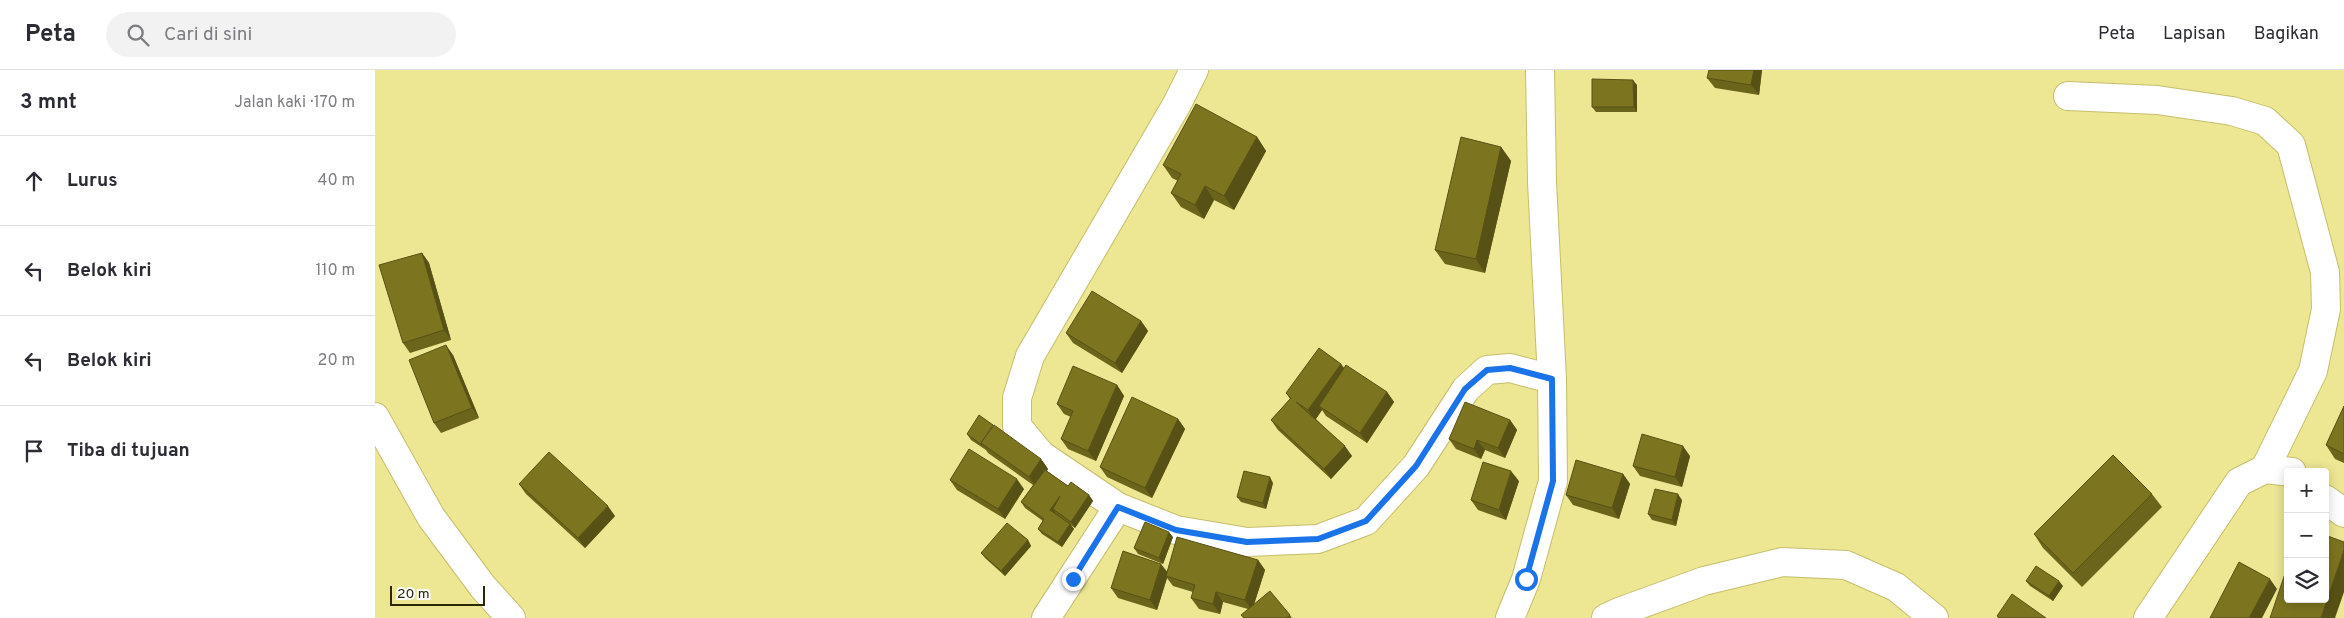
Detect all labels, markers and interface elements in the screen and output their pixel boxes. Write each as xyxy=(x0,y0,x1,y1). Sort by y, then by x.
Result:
search box xyxy=(106,12,456,57)
text: Peta xyxy=(25,20,76,50)
icon: search xyxy=(124,21,152,49)
text: Cari di sini xyxy=(164,23,252,47)
text: Peta xyxy=(2098,23,2135,46)
text: Lapisan xyxy=(2163,23,2226,46)
text: Bagikan xyxy=(2254,23,2319,46)
text: 3 mnt xyxy=(20,89,77,116)
text: Jalan kaki · 170 m xyxy=(234,93,355,113)
icon: ahead xyxy=(20,167,48,195)
text: Lurus xyxy=(67,169,118,193)
text: 40 m xyxy=(317,171,355,191)
icon: left xyxy=(20,257,48,285)
text: Belok kiri xyxy=(67,259,152,283)
text: 110 m xyxy=(315,261,355,281)
icon: left xyxy=(20,347,48,375)
text: Belok kiri xyxy=(67,349,152,373)
text: 20 m xyxy=(318,351,355,371)
icon: arrive xyxy=(20,437,48,465)
text: Tiba di tujuan xyxy=(67,439,190,463)
map controls xyxy=(2284,468,2329,603)
button: + xyxy=(2284,468,2329,513)
button: − xyxy=(2284,513,2329,558)
button: layers xyxy=(2284,558,2329,603)
route end xyxy=(1062,568,1085,591)
route start xyxy=(1515,568,1538,591)
scale bar xyxy=(390,583,485,606)
text: 20 m xyxy=(397,586,430,603)

